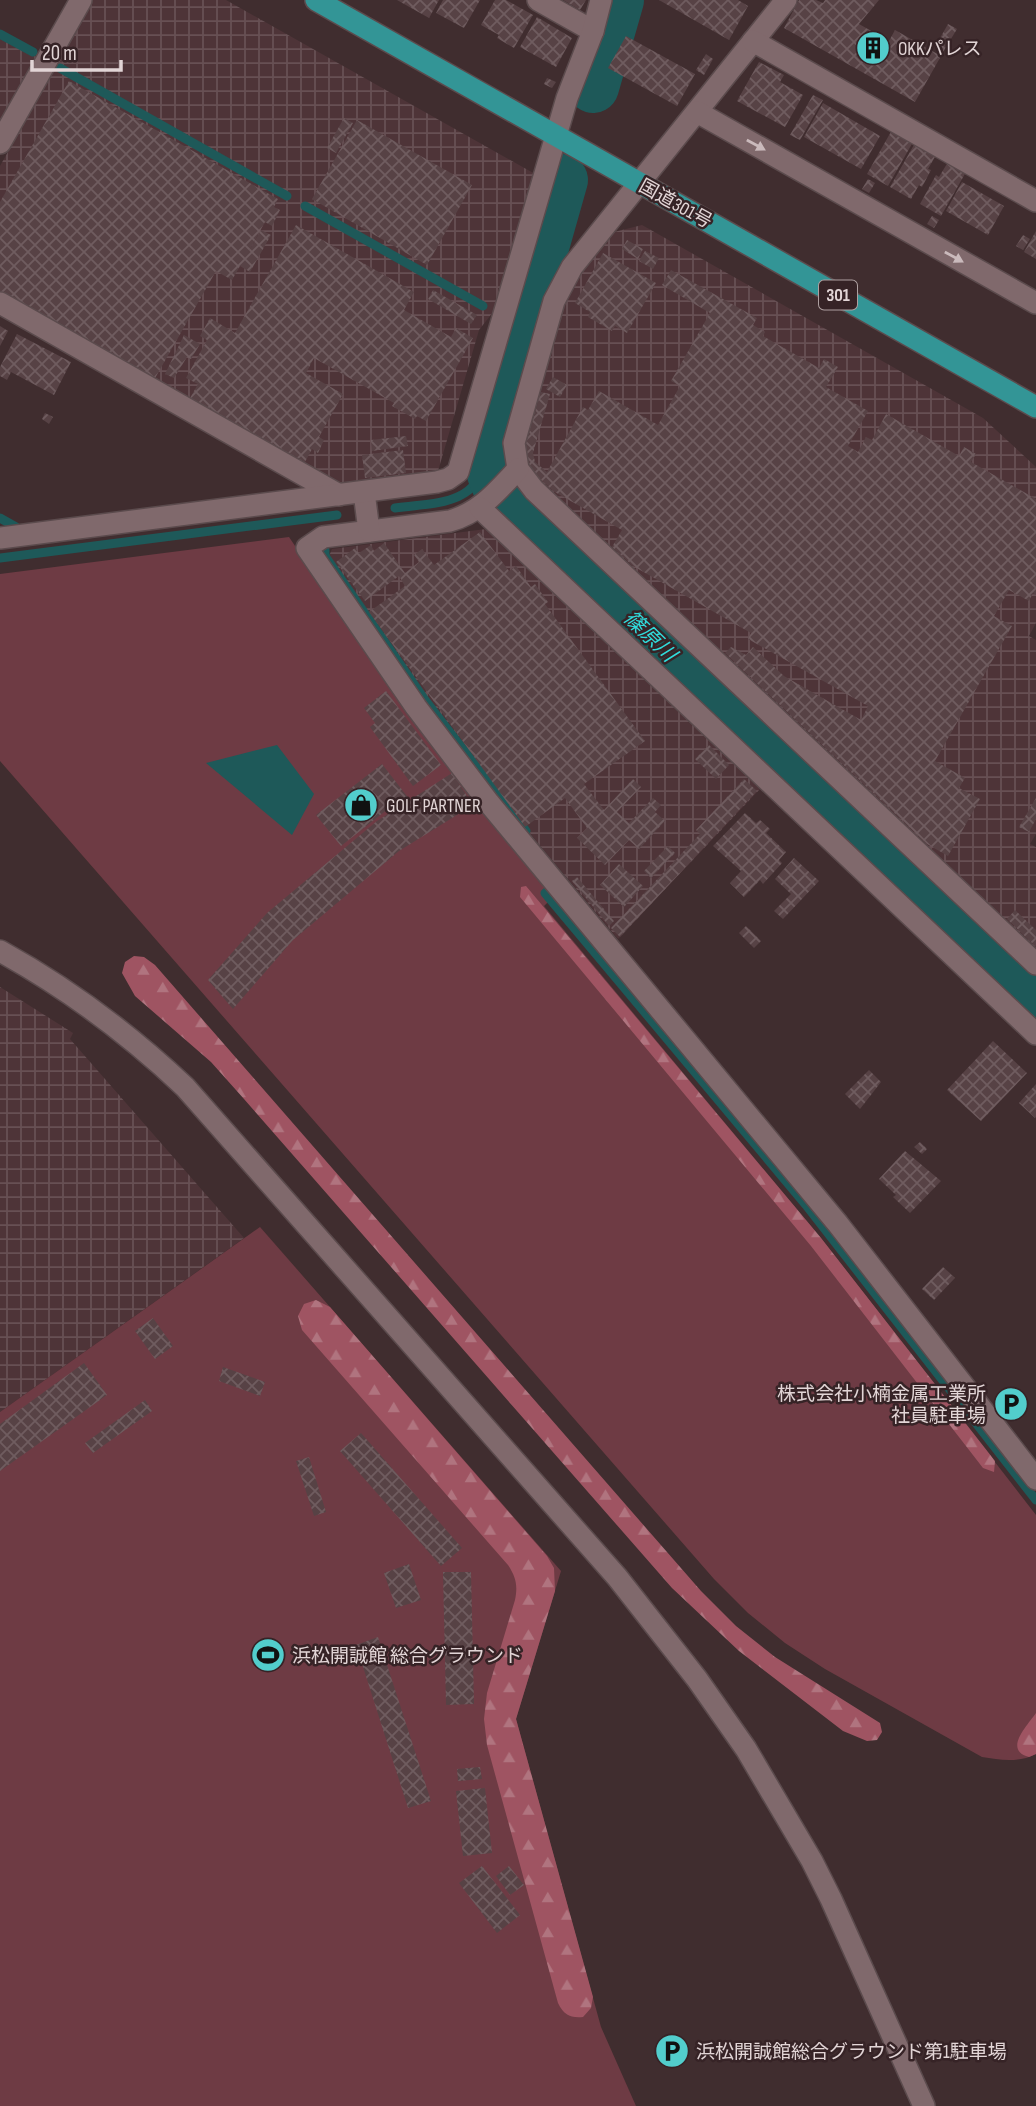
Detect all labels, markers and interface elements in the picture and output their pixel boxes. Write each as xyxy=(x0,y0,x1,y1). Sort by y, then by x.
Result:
scale bar xyxy=(32,28,121,72)
building icon: OKKパレス xyxy=(854,29,892,67)
place label: OKKパレス xyxy=(898,38,982,61)
text: 20 m xyxy=(42,41,77,66)
one-way arrow xyxy=(747,139,766,151)
street label: 国道301号 xyxy=(635,175,716,234)
one-way arrow xyxy=(945,251,964,263)
road number: 301 xyxy=(819,281,857,310)
water label: 篠原川 xyxy=(618,605,682,669)
shop icon: GOLF PARTNER xyxy=(342,786,380,824)
place label: GOLF PARTNER xyxy=(386,795,481,818)
place label: 株式会社小楠金属工業所 社員駐車場 xyxy=(777,1383,986,1428)
parking icon: 株式会社小楠金属工業所 社員駐車場 xyxy=(992,1385,1030,1423)
sports icon: 浜松開誠館 総合グラウンド xyxy=(249,1636,287,1674)
place label: 浜松開誠館 総合グラウンド xyxy=(292,1645,523,1668)
parking icon: 浜松開誠館総合グラウンド第1駐車場 xyxy=(653,2032,691,2070)
place label: 浜松開誠館総合グラウンド第1駐車場 xyxy=(696,2041,1007,2064)

